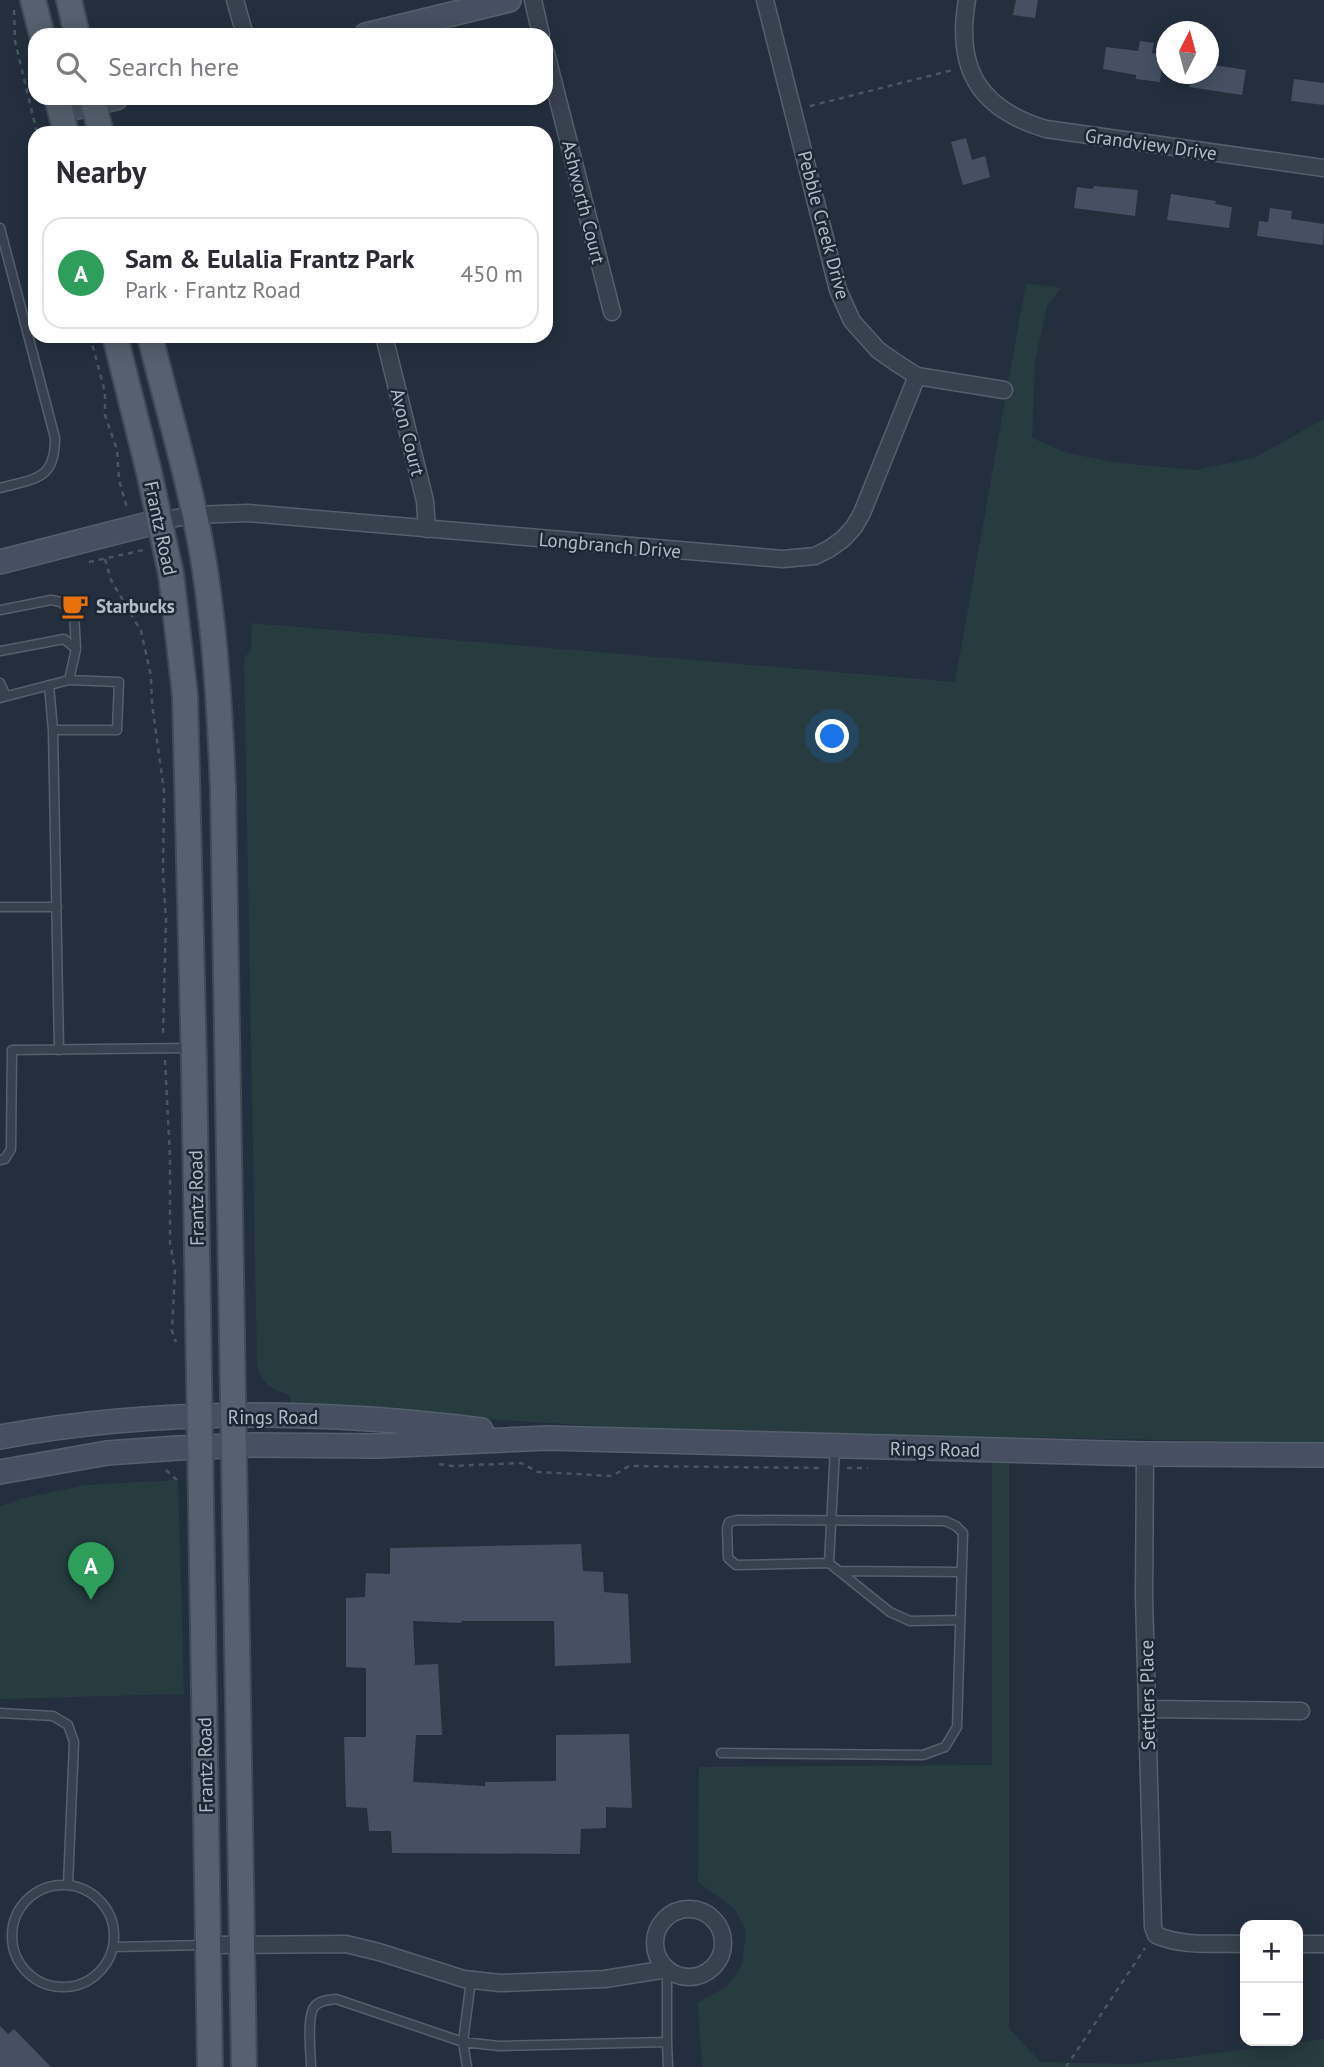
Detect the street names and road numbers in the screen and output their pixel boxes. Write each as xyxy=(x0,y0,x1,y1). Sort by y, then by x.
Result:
street label: Grandview Drive xyxy=(1083,123,1219,165)
street label: Ashworth Court xyxy=(557,138,611,267)
street label: Pebble Creek Drive xyxy=(793,148,855,302)
street label: Avon Court xyxy=(386,386,431,479)
street label: Frantz Road xyxy=(139,479,183,577)
street label: Longbranch Drive xyxy=(538,527,682,563)
street label: Frantz Road xyxy=(183,1150,209,1246)
street label: Rings Road xyxy=(228,1405,318,1429)
street label: Rings Road xyxy=(890,1436,980,1462)
street label: Settlers Place xyxy=(1134,1639,1160,1751)
street label: Frantz Road xyxy=(192,1717,218,1813)

